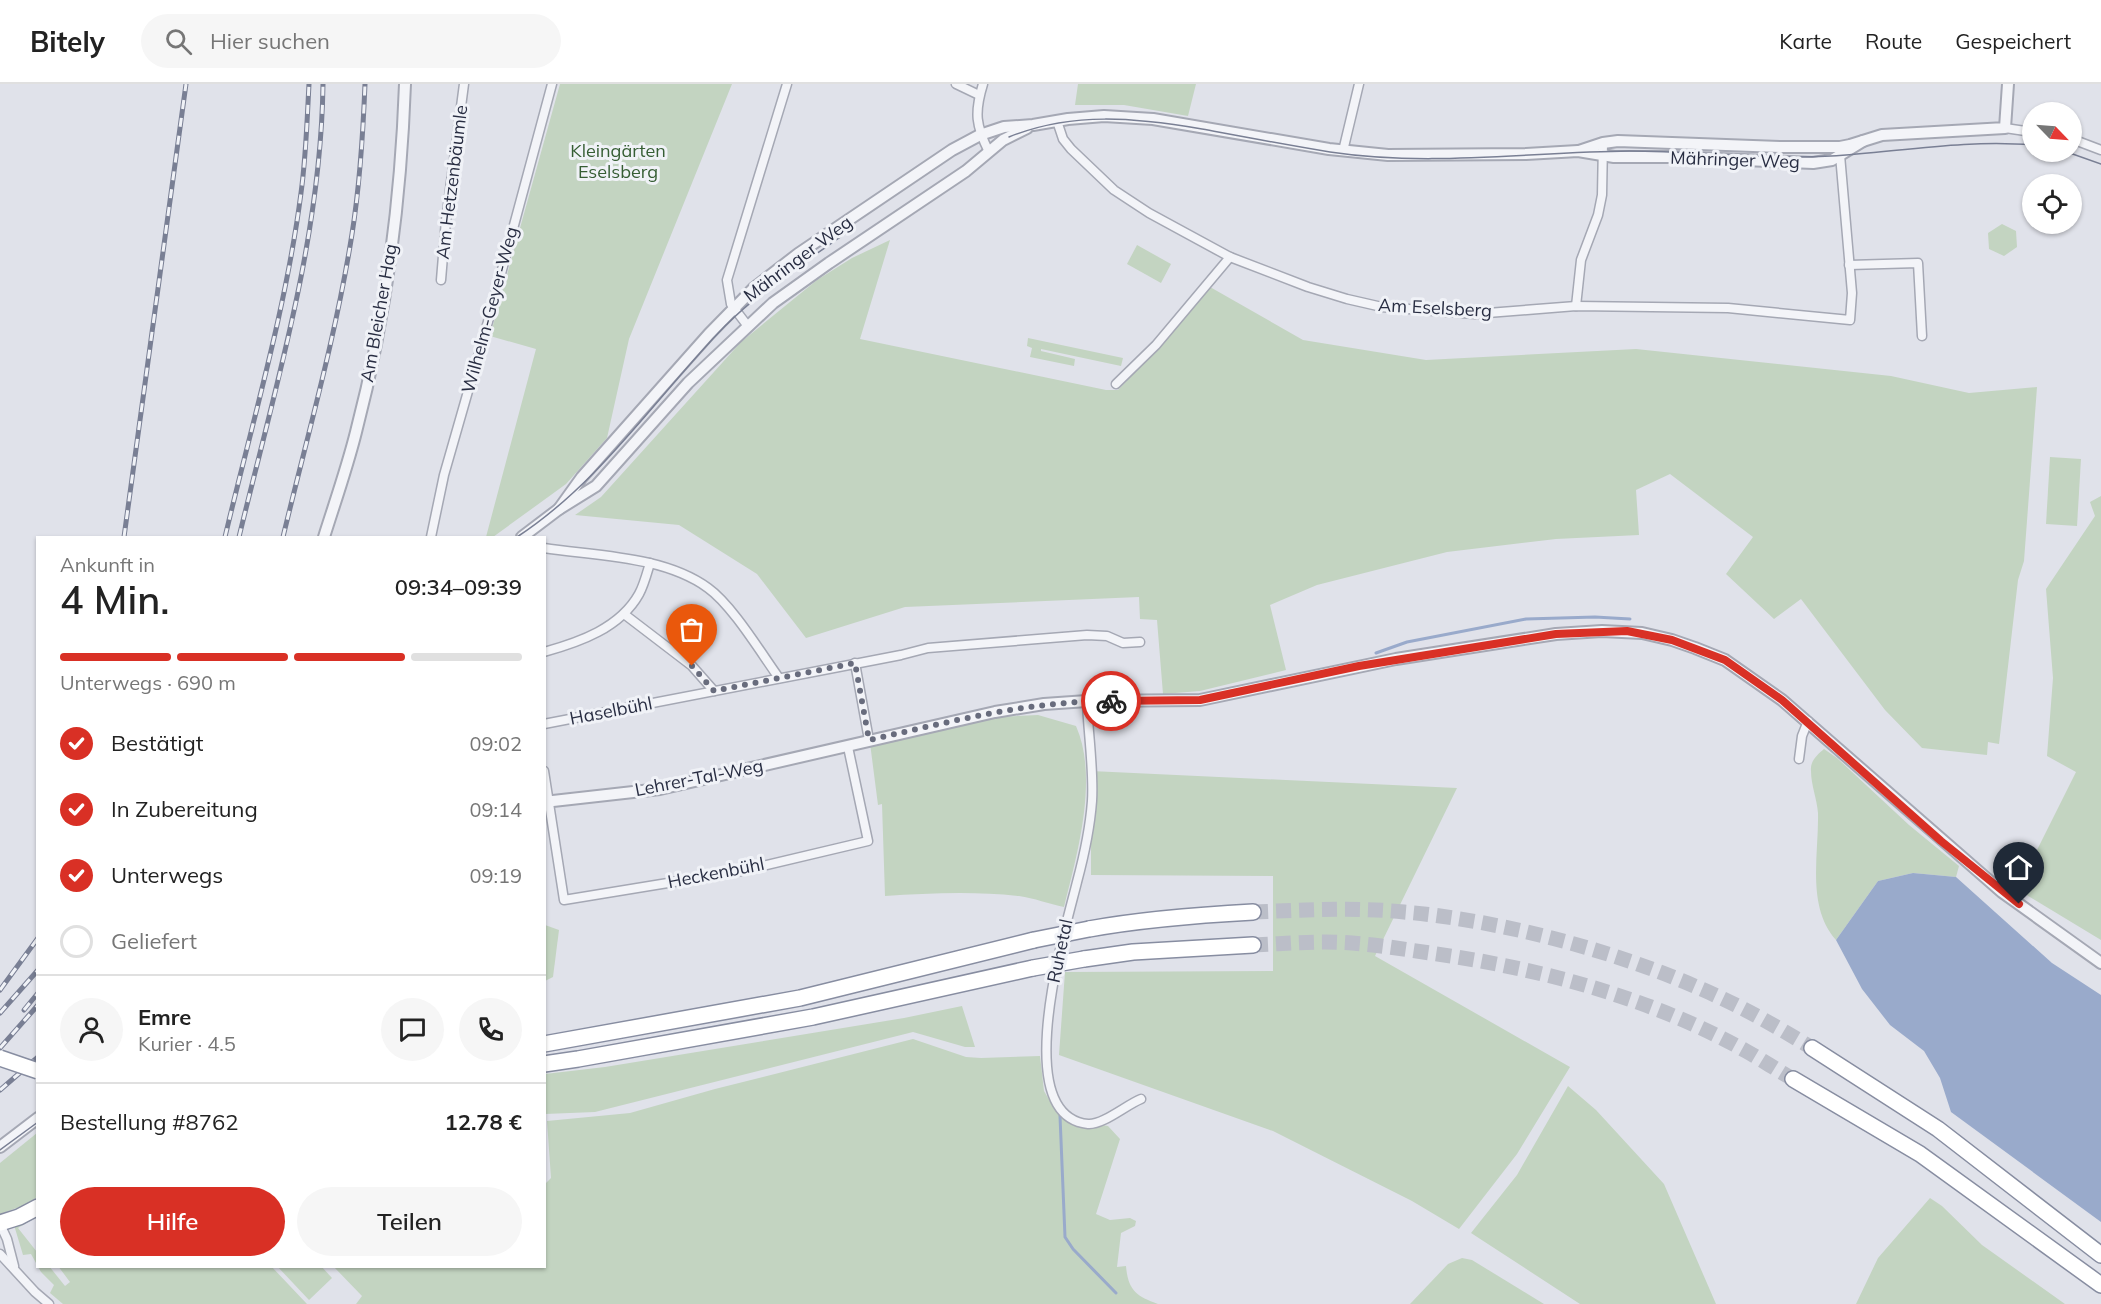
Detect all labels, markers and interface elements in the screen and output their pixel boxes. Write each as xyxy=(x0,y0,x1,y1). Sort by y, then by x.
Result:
search box xyxy=(141,14,561,68)
text: Bitely xyxy=(30,24,105,59)
icon: search xyxy=(162,25,195,58)
text: Hier suchen xyxy=(210,27,330,55)
text: Karte xyxy=(1779,28,1832,54)
text: Route xyxy=(1865,28,1922,54)
text: Gespeichert xyxy=(1955,28,2071,54)
north arrow xyxy=(2022,102,2082,162)
map controls xyxy=(2022,102,2082,234)
street label: Am Hetzenbäumle xyxy=(431,104,472,260)
park label: Kleingärten Eselsberg xyxy=(570,139,666,183)
street label: Mähringer Weg xyxy=(1670,146,1800,173)
button: locate xyxy=(2022,174,2082,234)
street label: Mähringer Weg xyxy=(739,210,856,307)
street label: Wilhelm-Geyer-Weg xyxy=(456,224,523,396)
street label: Am Bleicher Hag xyxy=(355,242,402,384)
street label: Am Eselsberg xyxy=(1378,293,1493,322)
text: Ankunft in xyxy=(60,552,155,577)
text: 09:34–09:39 xyxy=(395,573,522,601)
text: 4 Min. xyxy=(60,575,170,624)
pin xyxy=(666,604,717,666)
icon: bag xyxy=(675,613,708,646)
text: Unterwegs · 690 m xyxy=(60,670,236,695)
courier xyxy=(1081,671,1141,731)
icon: bike xyxy=(1095,685,1128,718)
street label: Haselbühl xyxy=(568,691,654,730)
icon: check xyxy=(60,727,93,760)
text: Bestätigt xyxy=(111,729,204,757)
text: 09:02 xyxy=(469,731,522,756)
street label: Lehrer-Tal-Weg xyxy=(633,754,765,801)
icon: check xyxy=(60,793,93,826)
text: In Zubereitung xyxy=(111,795,258,823)
text: 09:14 xyxy=(469,797,522,822)
pin xyxy=(1993,842,2044,904)
icon: home xyxy=(2002,851,2035,884)
street label: Heckenbühl xyxy=(666,852,766,893)
icon: check xyxy=(60,859,93,892)
text: Unterwegs xyxy=(111,861,223,889)
text: 09:19 xyxy=(469,863,522,888)
street label: Ruhetal xyxy=(1042,917,1077,985)
text: Geliefert xyxy=(111,927,197,955)
button: person xyxy=(60,998,123,1061)
button: chat xyxy=(381,998,444,1061)
button: phone xyxy=(459,998,522,1061)
text: Emre xyxy=(138,1003,191,1031)
text: Kurier · 4.5 xyxy=(138,1031,236,1056)
text: Bestellung #8762 xyxy=(60,1108,238,1136)
text: 12.78 € xyxy=(445,1108,522,1136)
button: Hilfe xyxy=(60,1187,285,1256)
button: Teilen xyxy=(297,1187,522,1256)

